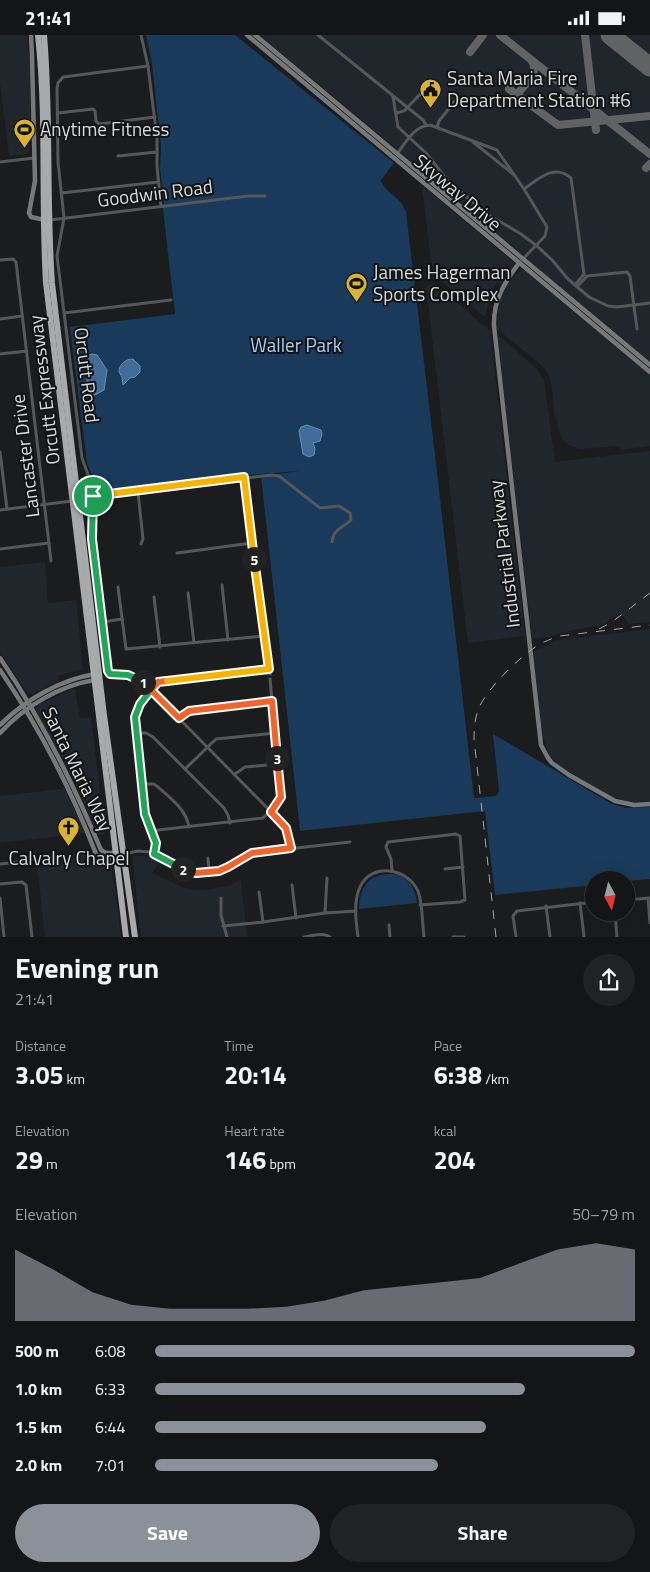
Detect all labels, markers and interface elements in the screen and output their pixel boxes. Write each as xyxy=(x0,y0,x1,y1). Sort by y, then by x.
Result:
text: 21:41 xyxy=(25,3,72,32)
place label: Santa Maria Fire Department Station #6 xyxy=(447,63,631,114)
public building icon: Santa Maria Fire Department Station #6 xyxy=(419,77,443,108)
place label: Anytime Fitness xyxy=(40,114,170,143)
sports icon: Anytime Fitness xyxy=(12,117,36,148)
street label: Skyway Drive xyxy=(408,146,509,237)
street label: Goodwin Road xyxy=(96,171,214,214)
place label: James Hagerman Sports Complex xyxy=(373,257,510,308)
sports icon: James Hagerman Sports Complex xyxy=(345,271,369,302)
street label: Orcutt Expressway xyxy=(20,314,67,467)
street label: Orcutt Road xyxy=(67,326,108,424)
park label: Waller Park xyxy=(250,330,342,359)
street label: Lancaster Drive xyxy=(3,393,46,519)
pin xyxy=(72,475,114,517)
street label: Industrial Parkway xyxy=(480,478,527,630)
icon: arrive xyxy=(79,482,107,510)
pin: 5 xyxy=(242,547,266,571)
text: 5 xyxy=(251,549,258,570)
pin: 1 xyxy=(130,669,156,695)
text: 1 xyxy=(140,672,147,693)
street label: Santa Maria Way xyxy=(36,702,121,836)
pin: 3 xyxy=(264,745,290,771)
text: 3 xyxy=(274,748,281,769)
church icon: Calvalry Chapel xyxy=(57,815,81,846)
place label: Calvalry Chapel xyxy=(8,843,130,872)
pin: 2 xyxy=(170,857,196,881)
text: 2 xyxy=(180,859,187,880)
north arrow xyxy=(585,871,635,921)
map controls xyxy=(585,871,635,921)
text: Evening run xyxy=(15,946,159,989)
button: share xyxy=(583,954,635,1006)
text: 21:41 xyxy=(15,987,54,1011)
text: Distance xyxy=(15,1035,66,1056)
text: Time xyxy=(224,1035,254,1056)
text: Pace xyxy=(434,1035,462,1056)
text: 3.05 xyxy=(15,1056,63,1094)
text: 20:14 xyxy=(224,1056,287,1094)
text: 6:38 xyxy=(434,1056,482,1094)
text: km xyxy=(63,1068,85,1089)
text: /km xyxy=(482,1068,509,1089)
text: Elevation xyxy=(15,1120,69,1141)
text: Heart rate xyxy=(224,1120,284,1141)
text: kcal xyxy=(434,1120,457,1141)
text: 29 xyxy=(15,1141,43,1179)
text: 146 xyxy=(224,1141,266,1179)
text: 204 xyxy=(434,1141,476,1179)
text: m xyxy=(43,1153,58,1174)
text: bpm xyxy=(266,1153,296,1174)
text: Elevation xyxy=(15,1202,77,1226)
text: 50–79 m xyxy=(572,1202,635,1226)
text: 500 m xyxy=(15,1339,59,1363)
text: 6:08 xyxy=(95,1339,125,1363)
text: 1.0 km xyxy=(15,1377,62,1401)
text: 6:33 xyxy=(95,1377,125,1401)
text: 1.5 km xyxy=(15,1415,62,1439)
text: 6:44 xyxy=(95,1415,125,1439)
text: 2.0 km xyxy=(15,1453,62,1477)
text: 7:01 xyxy=(95,1453,125,1477)
button: Save xyxy=(15,1504,320,1562)
button: Share xyxy=(330,1504,635,1562)

